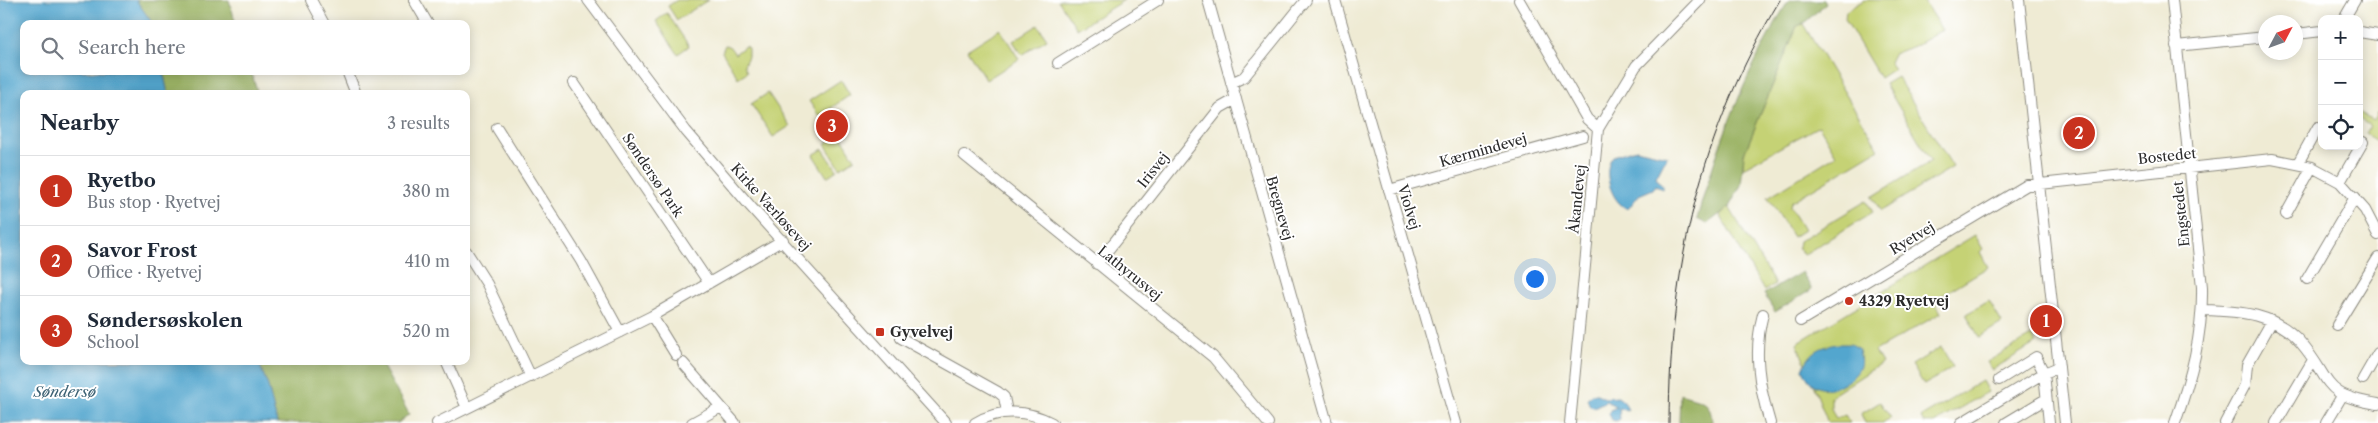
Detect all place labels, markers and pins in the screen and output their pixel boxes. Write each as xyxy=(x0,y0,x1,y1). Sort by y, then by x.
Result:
pin: 3 xyxy=(816,107,848,145)
pin: 2 xyxy=(2063,114,2095,152)
place label: 4329 Ryetvej xyxy=(1859,292,1949,310)
marker: 4329 Ryetvej xyxy=(1843,295,1855,307)
pin: 1 xyxy=(2030,302,2062,340)
place label: Gyvelvej xyxy=(890,323,953,341)
marker: Gyvelvej xyxy=(874,326,886,338)

